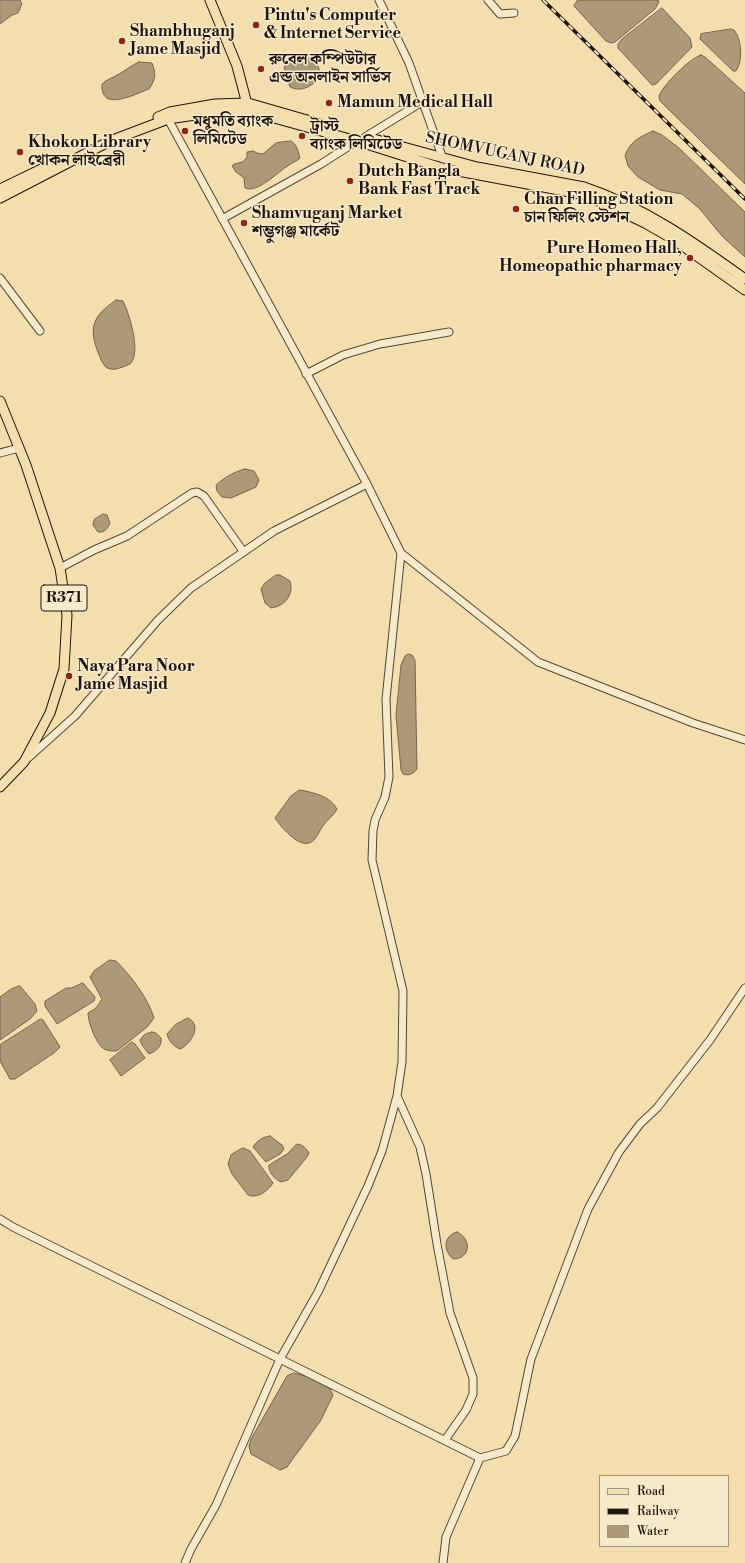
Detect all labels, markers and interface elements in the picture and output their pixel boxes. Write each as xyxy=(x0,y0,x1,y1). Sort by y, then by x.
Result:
place label: Pintu's Computer & Internet Service xyxy=(264,6,401,44)
marker: Pintu's Computer & Internet Service xyxy=(251,20,261,30)
place label: Shambhuganj Jame Masjid xyxy=(130,22,235,60)
marker: Shambhuganj Jame Masjid xyxy=(117,36,127,46)
place label: রুবেল কম্পিউটার এন্ড অনলাইন সার্ভিস xyxy=(269,50,391,88)
marker: রুবেল কম্পিউটার এন্ড অনলাইন সার্ভিস xyxy=(256,64,266,74)
place label: Mamun Medical Hall xyxy=(337,93,493,113)
marker: Mamun Medical Hall xyxy=(324,98,334,108)
place label: মধুমতি ব্যাংক লিমিটেড xyxy=(193,112,273,150)
place label: ট্রাস্ট ব্যাংক লিমিটেড xyxy=(310,117,402,155)
marker: মধুমতি ব্যাংক লিমিটেড xyxy=(180,126,190,136)
street label: SHOMVUGANJ ROAD xyxy=(423,129,587,181)
marker: ট্রাস্ট ব্যাংক লিমিটেড xyxy=(297,131,307,141)
place label: Khokon Library খোকন লাইব্রেরী xyxy=(28,133,151,171)
marker: Khokon Library খোকন লাইব্রেরী xyxy=(15,147,25,157)
place label: Dutch Bangla Bank Fast Track xyxy=(358,162,480,200)
marker: Dutch Bangla Bank Fast Track xyxy=(345,176,355,186)
place label: Chan Filling Station চান ফিলিং স্টেশন xyxy=(524,190,673,228)
place label: Shamvuganj Market শম্ভুগঞ্জ মার্কেট xyxy=(252,204,403,242)
marker: Chan Filling Station চান ফিলিং স্টেশন xyxy=(511,204,521,214)
marker: Shamvuganj Market শম্ভুগঞ্জ মার্কেট xyxy=(239,218,249,228)
place label: Pure Homeo Hall, Homeopathic pharmacy xyxy=(499,239,682,277)
marker: Pure Homeo Hall, Homeopathic pharmacy xyxy=(685,253,695,263)
road number: R371 xyxy=(41,585,87,611)
place label: Naya Para Noor Jame Masjid xyxy=(77,657,195,695)
marker: Naya Para Noor Jame Masjid xyxy=(64,671,74,681)
legend xyxy=(599,1475,729,1547)
text: Road xyxy=(637,1484,665,1499)
text: Railway xyxy=(637,1504,679,1519)
text: Water xyxy=(637,1524,669,1539)

